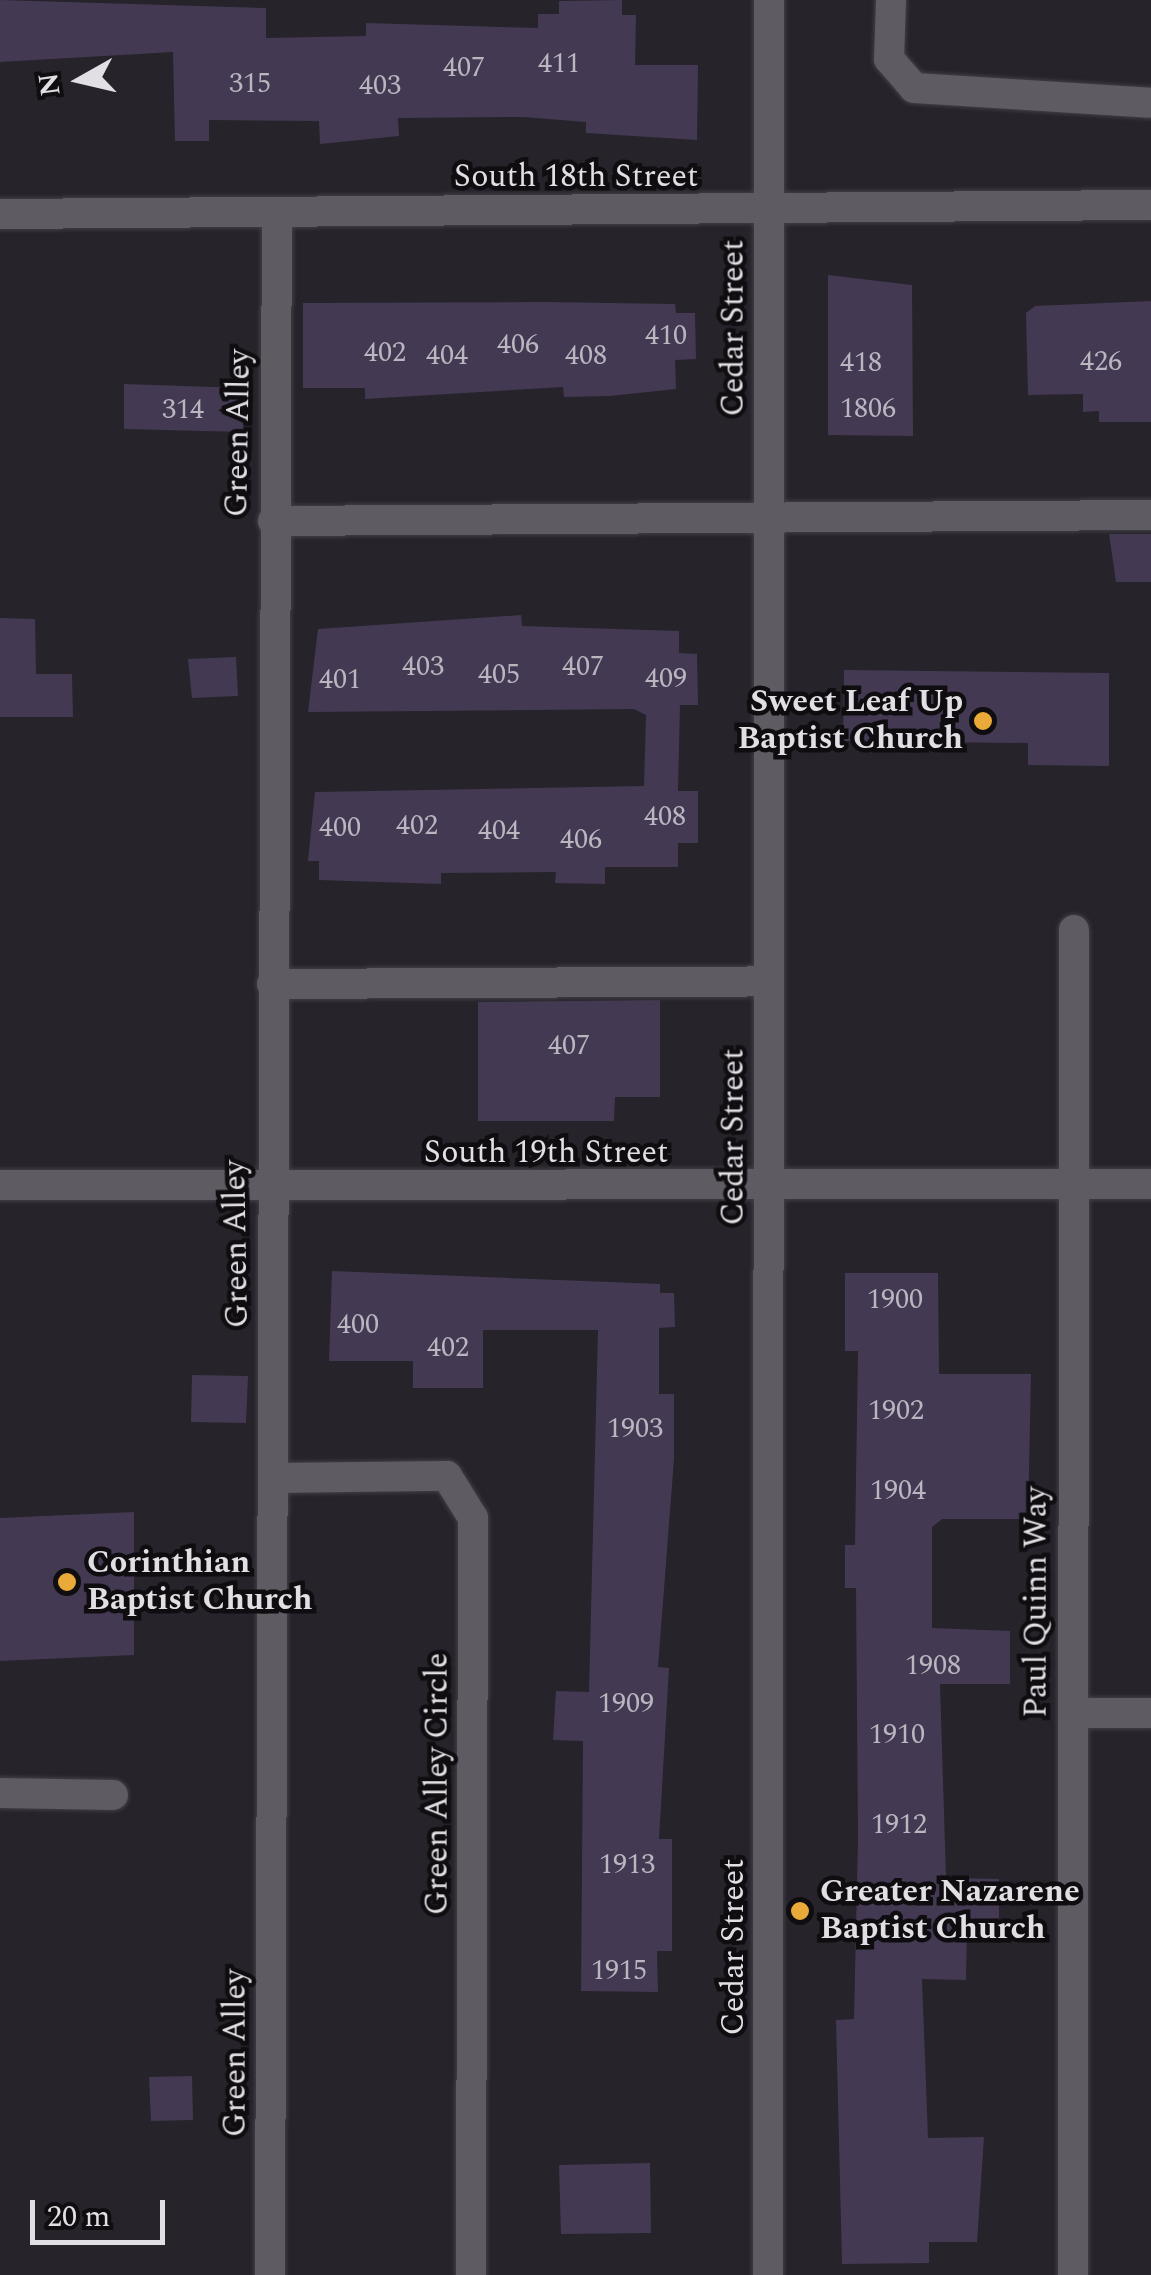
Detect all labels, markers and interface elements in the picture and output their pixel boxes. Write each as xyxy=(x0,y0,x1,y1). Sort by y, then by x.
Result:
north arrow xyxy=(30,30,130,130)
house number: 411 xyxy=(538,47,580,81)
house number: 407 xyxy=(443,51,485,85)
house number: 315 xyxy=(229,67,271,101)
house number: 403 xyxy=(359,69,401,103)
text: N xyxy=(27,70,73,99)
street label: South 18th Street xyxy=(454,158,698,196)
street label: Cedar Street xyxy=(715,240,753,416)
house number: 410 xyxy=(645,319,687,353)
house number: 406 xyxy=(497,328,539,362)
house number: 402 xyxy=(364,336,406,370)
house number: 404 xyxy=(426,339,468,373)
house number: 408 xyxy=(565,339,607,373)
house number: 426 xyxy=(1080,345,1122,379)
house number: 418 xyxy=(840,346,882,380)
street label: Green Alley xyxy=(218,349,260,517)
house number: 1806 xyxy=(840,392,896,426)
house number: 314 xyxy=(162,393,204,427)
house number: 403 xyxy=(402,650,444,684)
house number: 407 xyxy=(562,650,604,684)
house number: 405 xyxy=(478,658,520,692)
house number: 409 xyxy=(645,662,687,696)
house number: 401 xyxy=(319,663,361,697)
place label: Sweet Leaf Up Baptist Church xyxy=(737,684,963,759)
marker: Sweet Leaf Up Baptist Church xyxy=(972,710,994,732)
house number: 408 xyxy=(644,800,686,834)
house number: 402 xyxy=(396,809,438,843)
house number: 400 xyxy=(319,811,361,845)
house number: 404 xyxy=(478,814,520,848)
house number: 406 xyxy=(560,823,602,857)
house number: 407 xyxy=(548,1029,590,1063)
street label: Cedar Street xyxy=(715,1049,753,1225)
street label: South 19th Street xyxy=(424,1134,668,1172)
street label: Green Alley xyxy=(216,1160,258,1328)
house number: 1900 xyxy=(867,1283,923,1317)
house number: 400 xyxy=(337,1308,379,1342)
house number: 402 xyxy=(427,1331,469,1365)
house number: 1902 xyxy=(868,1394,924,1428)
house number: 1903 xyxy=(607,1412,663,1446)
house number: 1904 xyxy=(870,1474,926,1508)
street label: Paul Quinn Way xyxy=(1018,1486,1056,1718)
place label: Corinthian Baptist Church xyxy=(87,1545,313,1620)
marker: Corinthian Baptist Church xyxy=(56,1571,78,1593)
house number: 1908 xyxy=(905,1649,961,1683)
street label: Green Alley Circle xyxy=(419,1653,457,1915)
house number: 1909 xyxy=(598,1687,654,1721)
house number: 1910 xyxy=(869,1718,925,1752)
house number: 1912 xyxy=(871,1808,927,1842)
house number: 1913 xyxy=(599,1848,655,1882)
street label: Cedar Street xyxy=(715,1859,753,2035)
place label: Greater Nazarene Baptist Church xyxy=(820,1874,1080,1949)
marker: Greater Nazarene Baptist Church xyxy=(789,1900,811,1922)
house number: 1915 xyxy=(591,1954,647,1988)
street label: Green Alley xyxy=(217,1969,255,2137)
scale bar xyxy=(35,2180,170,2242)
text: 20 m xyxy=(47,2194,110,2240)

